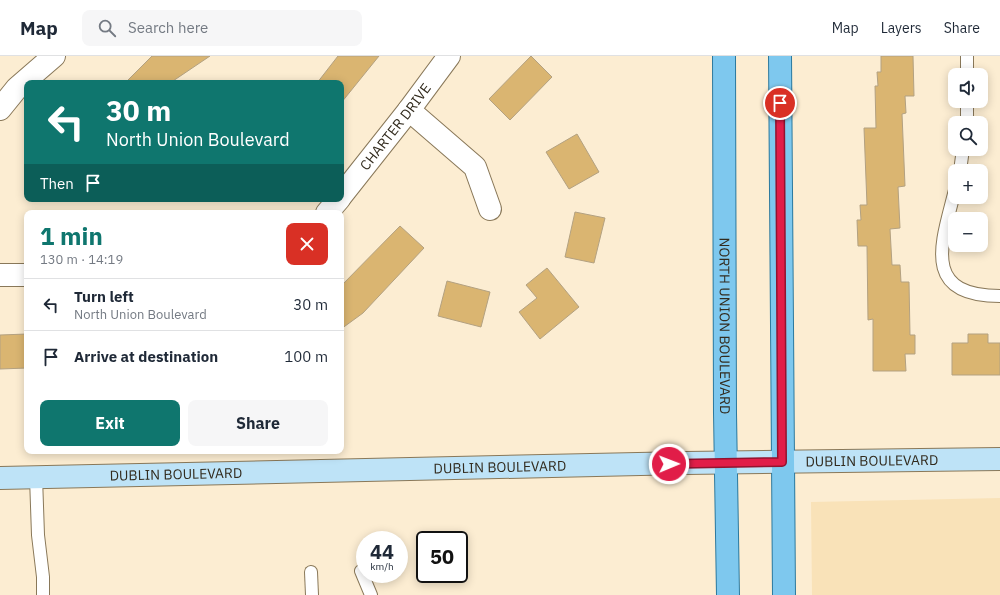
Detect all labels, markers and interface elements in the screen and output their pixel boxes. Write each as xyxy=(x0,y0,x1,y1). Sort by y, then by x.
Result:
search box xyxy=(82,10,362,46)
text: Map xyxy=(20,16,58,40)
icon: search xyxy=(96,17,118,39)
text: Search here xyxy=(128,18,208,37)
text: Map xyxy=(832,19,859,37)
text: Layers xyxy=(881,19,922,37)
text: Share xyxy=(944,19,980,37)
map controls xyxy=(948,68,988,252)
button: sound xyxy=(948,68,988,108)
street label: CHARTER DRIVE xyxy=(356,80,435,174)
pin xyxy=(763,86,797,120)
text: 30 m xyxy=(106,92,171,129)
icon: arrive xyxy=(769,92,791,114)
icon: left xyxy=(40,96,92,148)
button: search xyxy=(948,116,988,156)
text: North Union Boulevard xyxy=(106,128,290,151)
button: + xyxy=(948,164,988,204)
icon: arrive xyxy=(82,172,104,194)
text: Then xyxy=(40,174,74,193)
button: − xyxy=(948,212,988,252)
text: 1 min xyxy=(40,220,103,252)
button: close xyxy=(286,223,328,265)
street label: NORTH UNION BOULEVARD xyxy=(716,238,734,414)
text: 130 m · 14:19 xyxy=(40,251,123,268)
text: Turn left xyxy=(74,287,134,306)
icon: left xyxy=(40,294,62,316)
text: 30 m xyxy=(293,295,328,314)
text: North Union Boulevard xyxy=(74,306,207,323)
icon: arrive xyxy=(40,346,62,368)
text: Arrive at destination xyxy=(74,347,218,366)
text: 100 m xyxy=(284,347,328,366)
button: Exit xyxy=(40,400,180,446)
button: Share xyxy=(188,400,328,446)
position arrow xyxy=(648,443,690,485)
street label: DUBLIN BOULEVARD xyxy=(805,451,938,470)
street label: DUBLIN BOULEVARD xyxy=(433,457,566,478)
street label: DUBLIN BOULEVARD xyxy=(109,464,243,485)
speed limit sign: 50 xyxy=(416,531,468,583)
text: 44 xyxy=(370,538,394,565)
text: km/h xyxy=(370,560,394,573)

